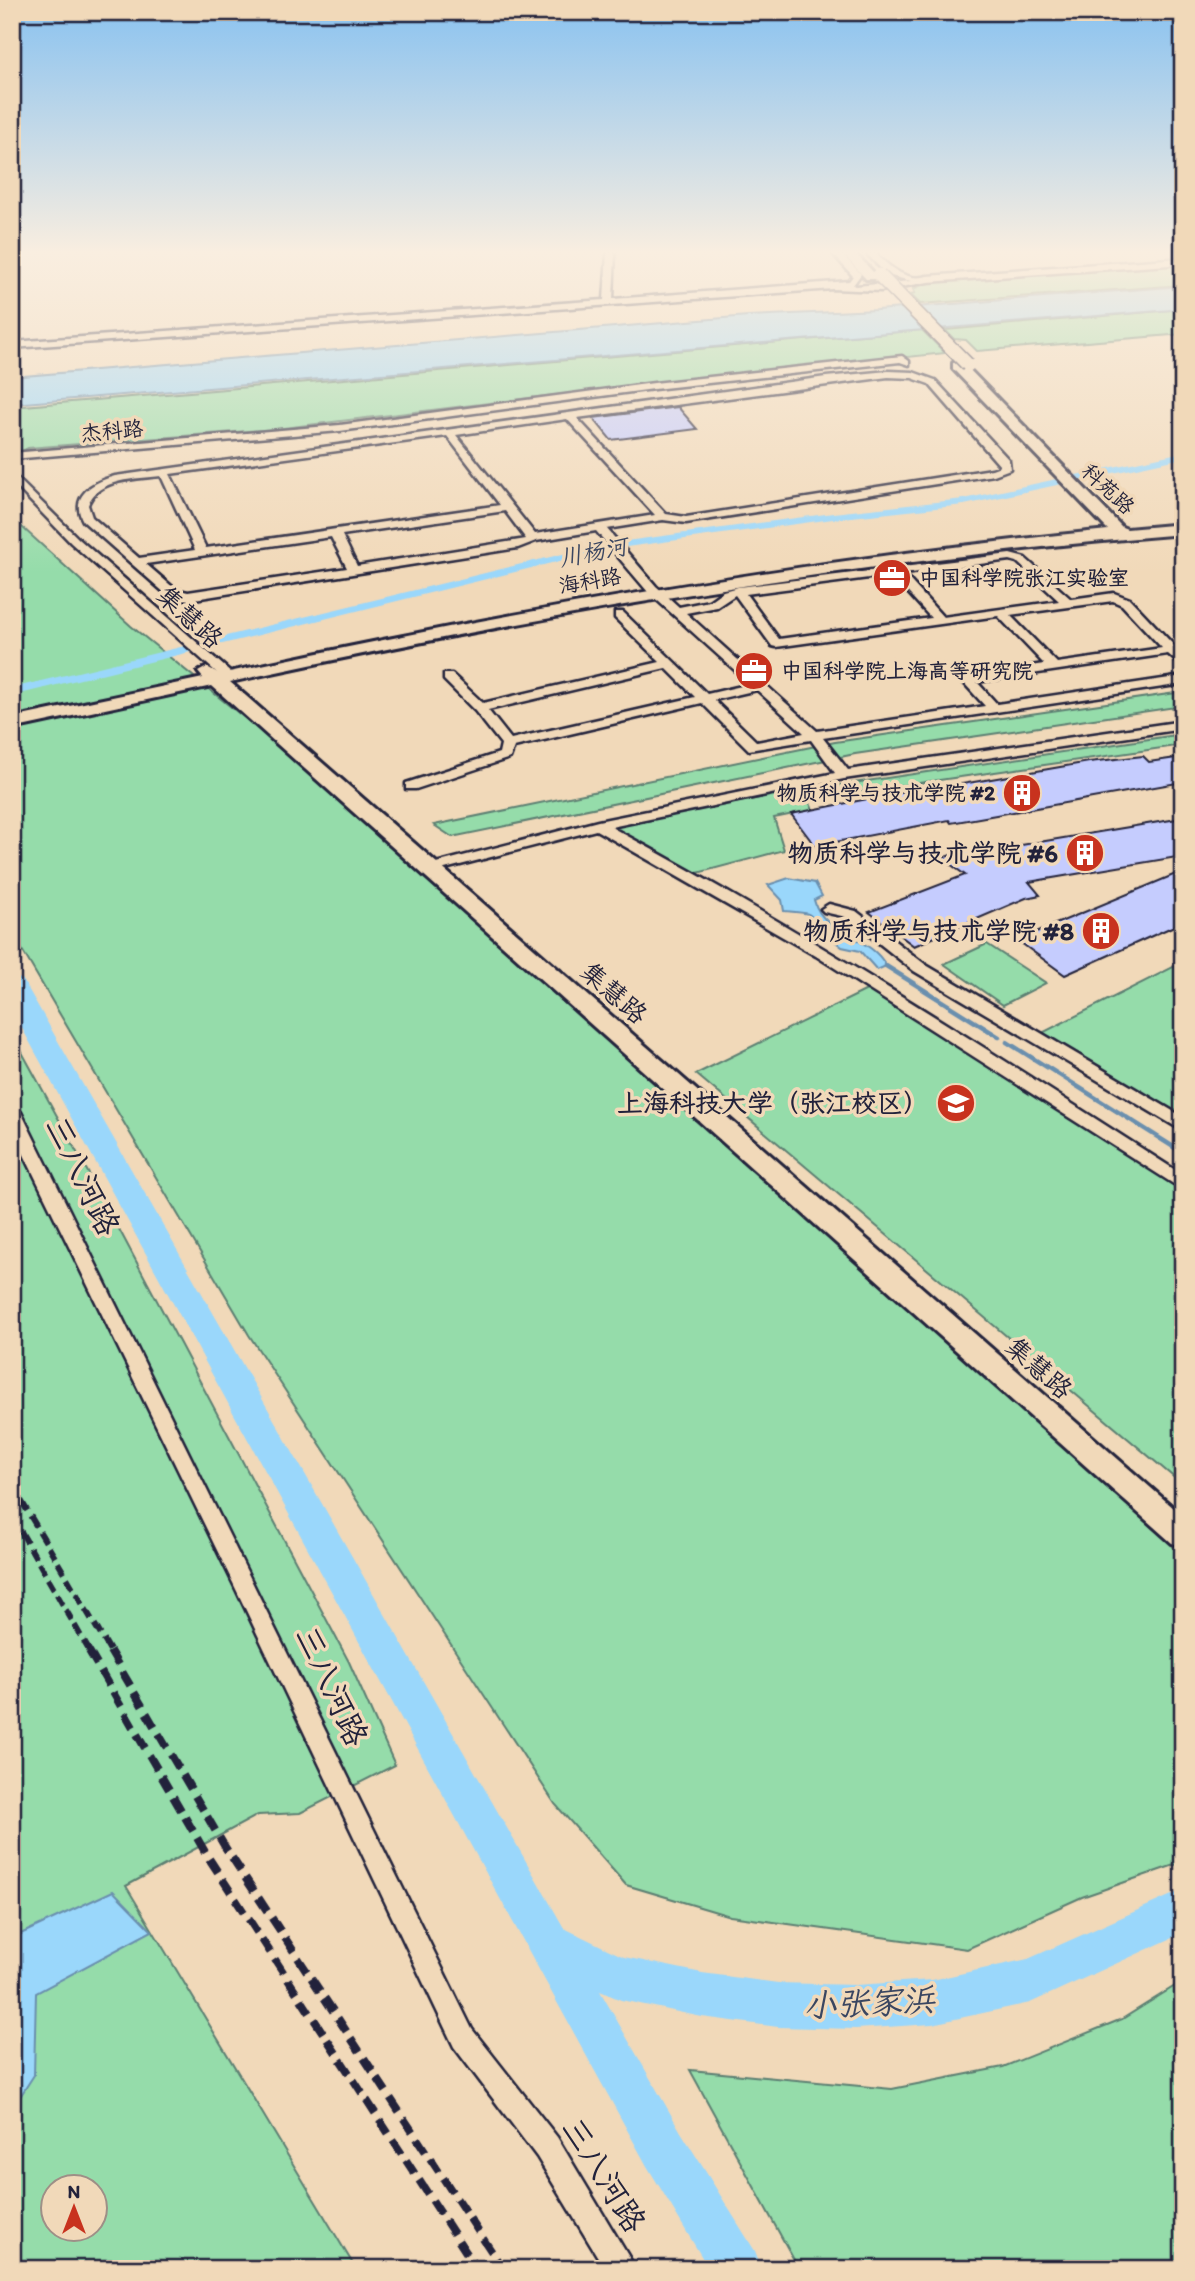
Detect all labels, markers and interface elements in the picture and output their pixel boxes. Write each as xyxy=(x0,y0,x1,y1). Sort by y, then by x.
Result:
street label: 杰科路 xyxy=(79,415,144,446)
street label: 科苑路 xyxy=(1077,458,1140,519)
water label: 川杨河 xyxy=(556,531,633,572)
office icon: 中国科学院张江实验室 xyxy=(871,557,913,599)
street label: 海科路 xyxy=(557,563,623,598)
place label: 中国科学院张江实验室 xyxy=(919,565,1129,590)
street label: 集慧路 xyxy=(150,579,230,655)
office icon: 中国科学院上海高等研究院 xyxy=(733,650,775,692)
place label: 中国科学院上海高等研究院 xyxy=(781,658,1033,683)
building icon: 物质科学与技术学院 #2 xyxy=(1001,772,1043,814)
place label: 物质科学与技术学院 #2 xyxy=(777,780,995,805)
building icon: 物质科学与技术学院 #6 xyxy=(1064,832,1106,874)
place label: 物质科学与技术学院 #6 xyxy=(787,837,1058,869)
building icon: 物质科学与技术学院 #8 xyxy=(1080,910,1122,952)
place label: 物质科学与技术学院 #8 xyxy=(803,915,1074,947)
street label: 集慧路 xyxy=(574,955,654,1031)
school or university icon: 上海科技大学（张江校区） xyxy=(935,1082,977,1124)
place label: 上海科技大学（张江校区） xyxy=(617,1087,929,1119)
street label: 三八河路 xyxy=(38,1110,128,1242)
street label: 集慧路 xyxy=(999,1330,1079,1406)
street label: 三八河路 xyxy=(288,1620,376,1752)
water label: 小张家浜 xyxy=(802,1980,937,2025)
street label: 三八河路 xyxy=(554,2111,654,2239)
north arrow xyxy=(38,2172,108,2242)
text: N xyxy=(68,2180,80,2203)

